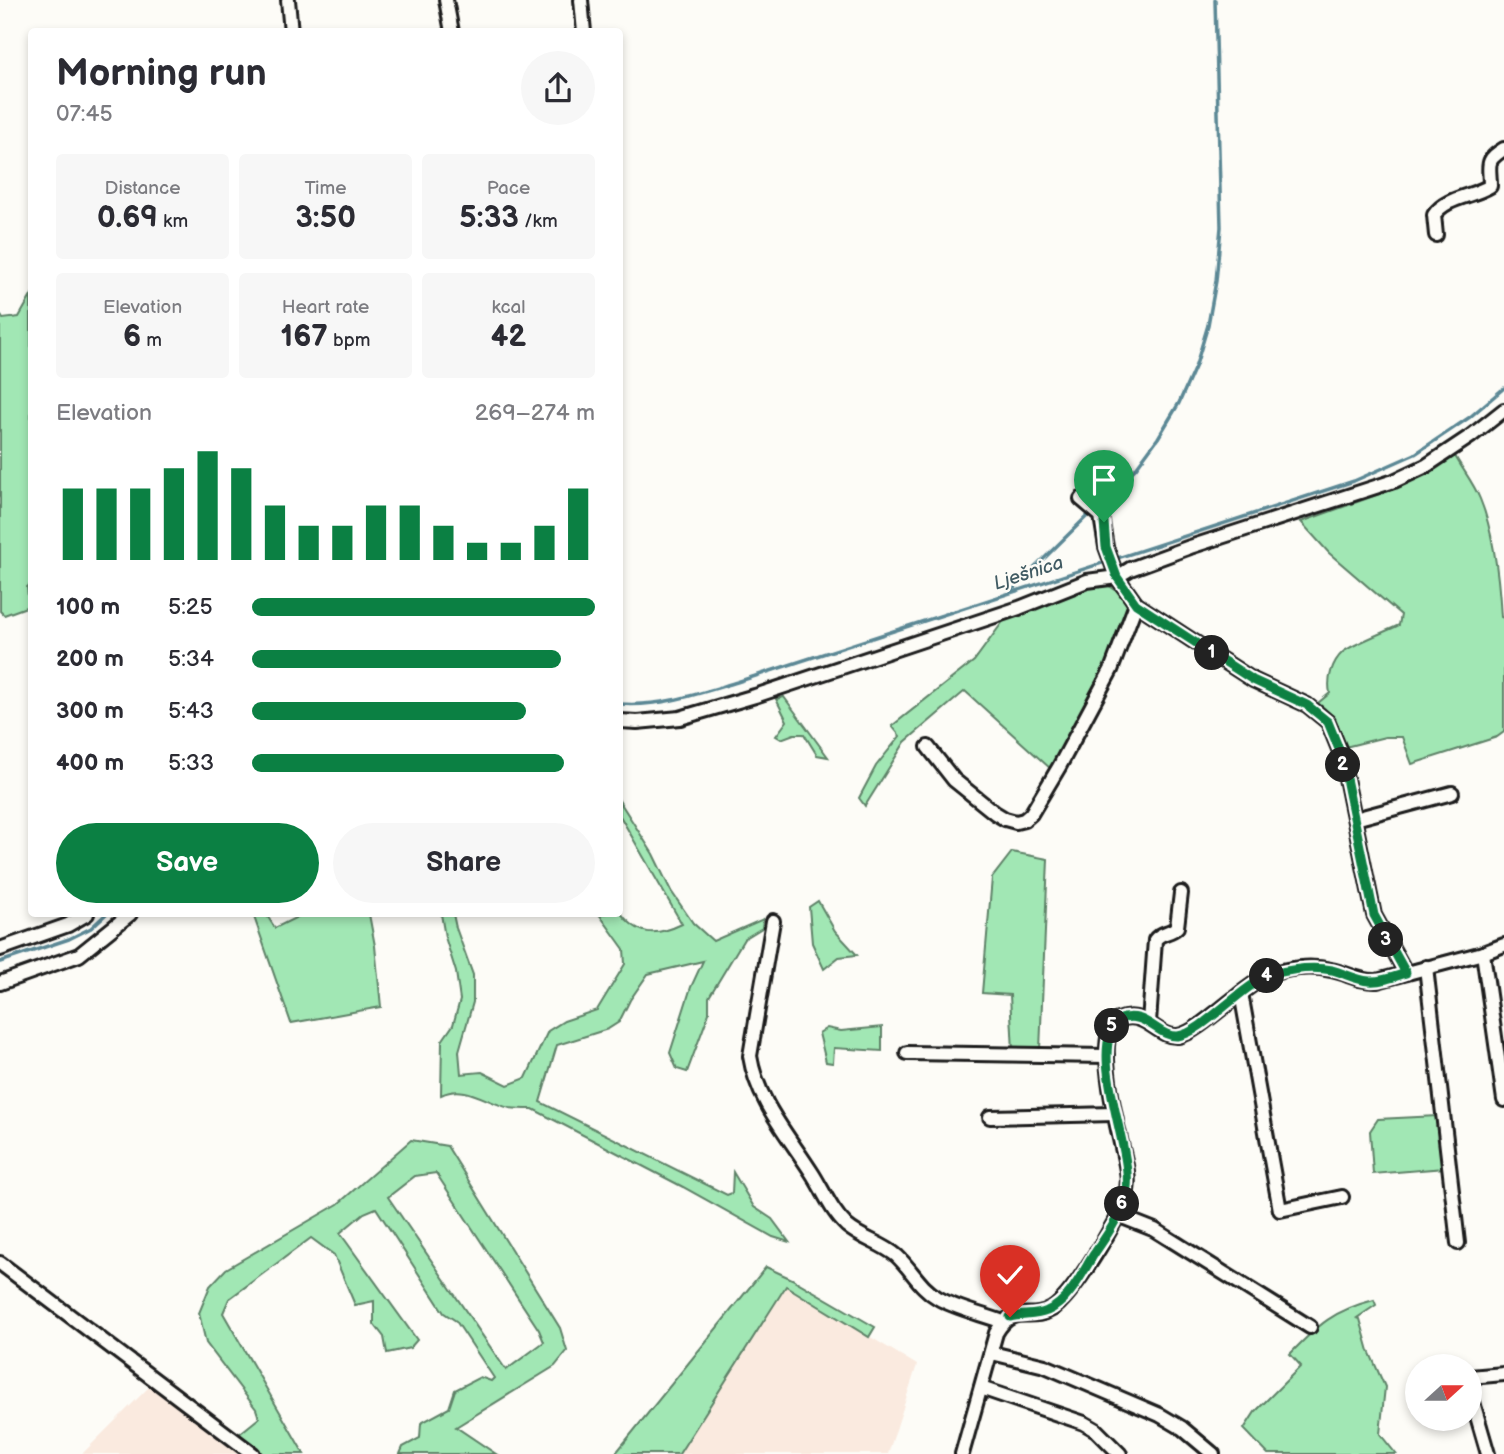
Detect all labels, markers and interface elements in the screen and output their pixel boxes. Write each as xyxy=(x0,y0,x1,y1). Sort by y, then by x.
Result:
text: Morning run xyxy=(56,51,267,96)
button: share xyxy=(521,51,595,125)
text: 07:45 xyxy=(56,100,113,128)
text: Distance xyxy=(105,177,180,200)
text: Time xyxy=(304,177,347,200)
text: Pace xyxy=(487,177,530,200)
text: 0.69 xyxy=(97,200,158,236)
text: 3:50 xyxy=(295,200,356,236)
text: 5:33 xyxy=(459,200,519,236)
text: km xyxy=(158,210,188,233)
text: /km xyxy=(519,210,558,233)
text: Elevation xyxy=(103,296,182,319)
text: Heart rate xyxy=(282,296,369,319)
text: kcal xyxy=(491,296,526,319)
text: 6 xyxy=(123,319,141,355)
text: 167 xyxy=(281,319,328,355)
text: 42 xyxy=(491,319,526,355)
text: m xyxy=(141,329,162,352)
text: bpm xyxy=(328,329,370,352)
text: Elevation xyxy=(56,399,152,427)
text: 269–274 m xyxy=(475,399,595,427)
pin xyxy=(1074,450,1134,522)
icon: arrive xyxy=(1085,461,1123,499)
water label: Lješnica xyxy=(991,551,1066,595)
text: 100 m xyxy=(56,593,120,621)
text: 5:25 xyxy=(168,593,213,621)
pin: 1 xyxy=(1194,636,1230,670)
text: 1 xyxy=(1208,641,1216,664)
text: 200 m xyxy=(56,645,124,673)
text: 5:34 xyxy=(168,645,214,673)
text: 300 m xyxy=(56,697,124,725)
text: 5:43 xyxy=(168,697,214,725)
pin: 2 xyxy=(1326,748,1360,782)
text: 400 m xyxy=(56,749,124,777)
text: 5:33 xyxy=(168,749,214,777)
text: 2 xyxy=(1337,753,1348,776)
button: Save xyxy=(56,823,319,903)
button: Share xyxy=(333,823,595,903)
pin: 3 xyxy=(1368,922,1404,958)
text: 3 xyxy=(1380,928,1391,951)
pin: 4 xyxy=(1250,958,1284,993)
text: 4 xyxy=(1261,964,1272,987)
pin: 5 xyxy=(1094,1009,1130,1044)
text: 5 xyxy=(1106,1014,1117,1037)
pin: 6 xyxy=(1104,1186,1140,1222)
text: 6 xyxy=(1116,1192,1127,1215)
pin xyxy=(980,1245,1040,1317)
icon: check xyxy=(991,1256,1029,1294)
north arrow xyxy=(1405,1354,1482,1432)
map controls xyxy=(1405,1354,1482,1431)

